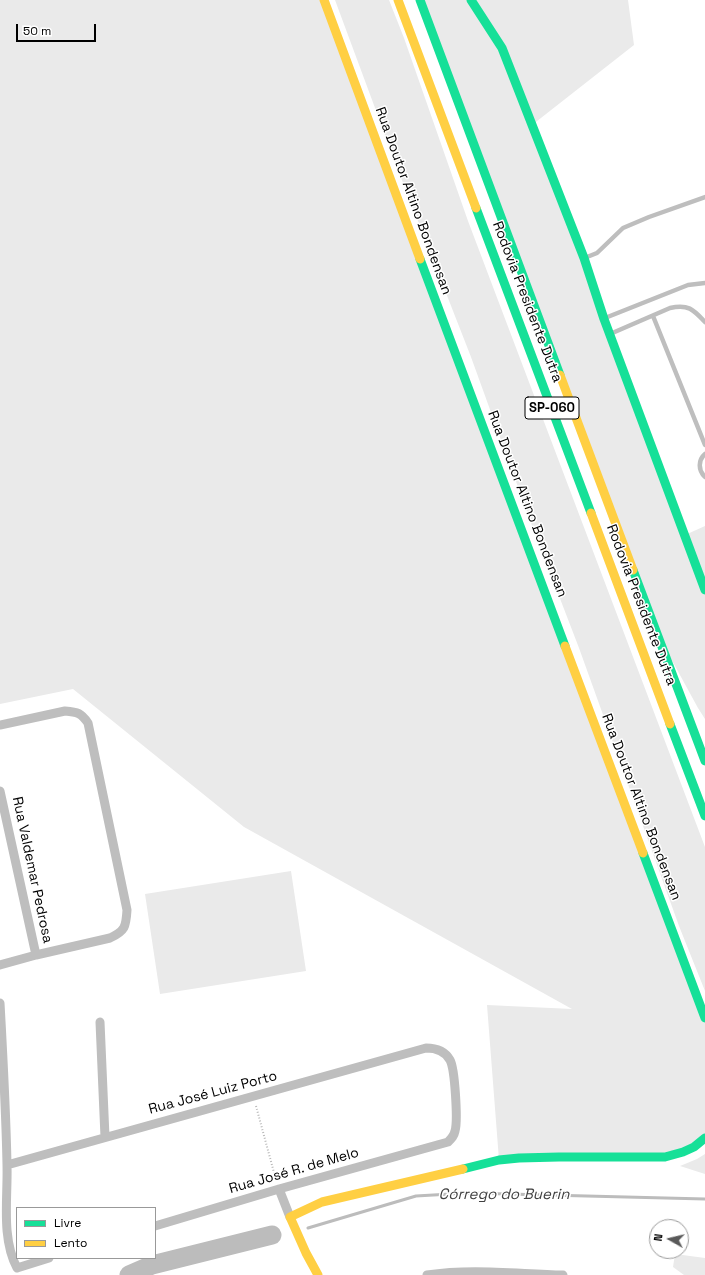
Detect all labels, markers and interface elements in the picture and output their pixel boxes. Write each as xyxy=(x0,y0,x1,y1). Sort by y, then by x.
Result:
scale bar xyxy=(18,16,98,42)
text: 50 m xyxy=(23,23,51,39)
street label: Rua Doutor Altino Bondensan xyxy=(371,105,455,297)
street label: Rodovia Presidente Dutra xyxy=(488,219,566,385)
road number: SP-060 xyxy=(525,397,579,419)
street label: Rua Doutor Altino Bondensan xyxy=(484,408,570,600)
street label: Rodovia Presidente Dutra xyxy=(602,522,680,688)
street label: Rua Doutor Altino Bondensan xyxy=(598,711,684,903)
street label: Rua Valdemar Pedrosa xyxy=(8,795,56,945)
street label: Rua José Luiz Porto xyxy=(147,1068,279,1118)
street label: Rua José R. de Melo xyxy=(227,1144,361,1198)
water label: Córrego do Buerin xyxy=(439,1186,569,1204)
legend xyxy=(16,1207,156,1259)
text: Livre xyxy=(54,1215,81,1231)
north arrow xyxy=(649,1219,689,1259)
text: N xyxy=(651,1233,666,1242)
text: Lento xyxy=(54,1235,88,1251)

